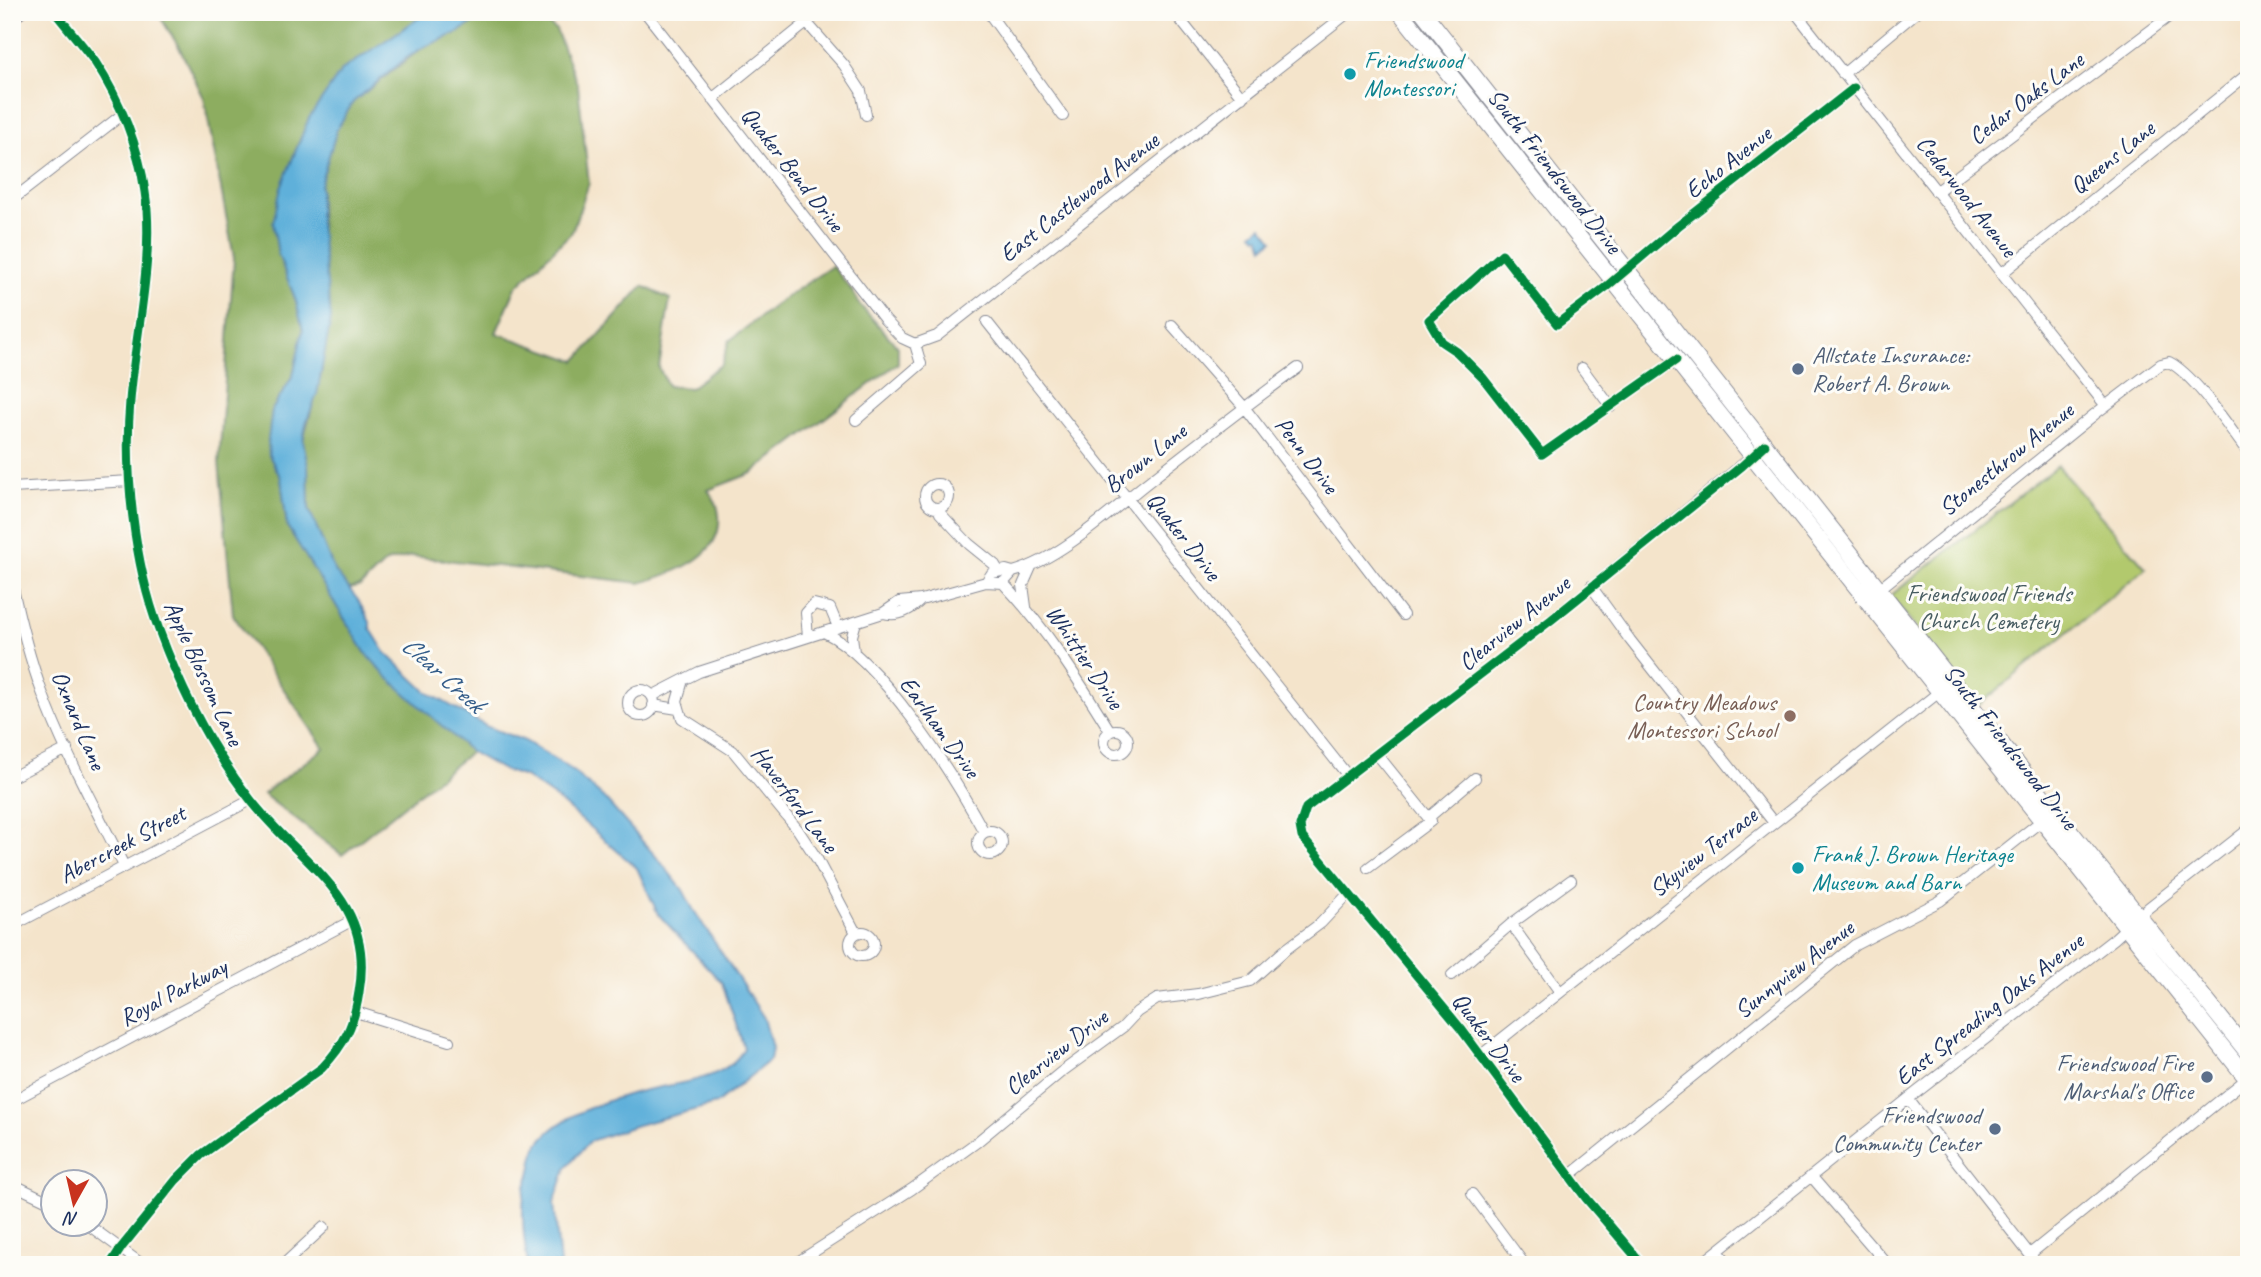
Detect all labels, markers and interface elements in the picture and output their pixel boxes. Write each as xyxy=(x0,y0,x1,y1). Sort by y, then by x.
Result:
street label: Cedar Oaks Lane xyxy=(1962,44,2091,151)
place label: Friendswood Montessori xyxy=(1364,45,1466,103)
marker: Friendswood Montessori xyxy=(1342,66,1358,82)
street label: South Friendswood Drive xyxy=(1481,82,1630,261)
street label: Quaker Bend Drive xyxy=(735,100,853,239)
street label: Queens Lane xyxy=(2063,112,2162,200)
street label: Echo Avenue xyxy=(1679,118,1779,205)
street label: East Castlewood Avenue xyxy=(993,124,1166,269)
street label: Cedarwood Avenue xyxy=(1910,129,2025,265)
place label: Allstate Insurance: Robert A. Brown xyxy=(1812,340,1971,398)
marker: Allstate Insurance: Robert A. Brown xyxy=(1790,361,1806,377)
street label: Stonesthrow Avenue xyxy=(1933,394,2081,523)
street label: Penn Drive xyxy=(1268,411,1347,501)
street label: Brown Lane xyxy=(1098,415,1194,500)
street label: Quaker Drive xyxy=(1140,486,1229,588)
street label: Clearview Avenue xyxy=(1452,567,1578,677)
park label: Friendswood Friends Church Cemetery xyxy=(1907,578,2074,636)
street label: Apple Blossom Lane xyxy=(157,596,252,752)
street label: Whittier Drive xyxy=(1039,599,1132,717)
water label: Clear Creek xyxy=(395,628,494,723)
street label: South Friendswood Drive xyxy=(1937,658,2086,837)
street label: Oxnard Lane xyxy=(45,666,114,776)
street label: Earlham Drive xyxy=(893,670,988,785)
place label: Country Meadows Montessori School xyxy=(1627,687,1780,745)
marker: Country Meadows Montessori School xyxy=(1782,708,1798,724)
street label: Haverford Lane xyxy=(745,739,846,860)
street label: Abercreek Street xyxy=(54,797,192,890)
street label: Skyview Terrace xyxy=(1643,799,1765,903)
place label: Frank J. Brown Heritage Museum and Barn xyxy=(1812,839,2015,897)
marker: Frank J. Brown Heritage Museum and Barn xyxy=(1790,860,1806,876)
street label: Sunnyview Avenue xyxy=(1728,912,1862,1025)
street label: East Spreading Oaks Avenue xyxy=(1889,925,2091,1092)
street label: Royal Parkway xyxy=(114,950,233,1033)
street label: Quaker Drive xyxy=(1446,986,1534,1090)
street label: Clearview Drive xyxy=(998,1001,1115,1102)
place label: Friendswood Fire Marshal's Office xyxy=(2056,1048,2195,1106)
marker: Friendswood Fire Marshal's Office xyxy=(2199,1069,2215,1085)
place label: Friendswood Community Center xyxy=(1833,1100,1985,1158)
marker: Friendswood Community Center xyxy=(1987,1121,2003,1137)
north arrow xyxy=(38,1168,108,1238)
text: N xyxy=(61,1206,79,1232)

